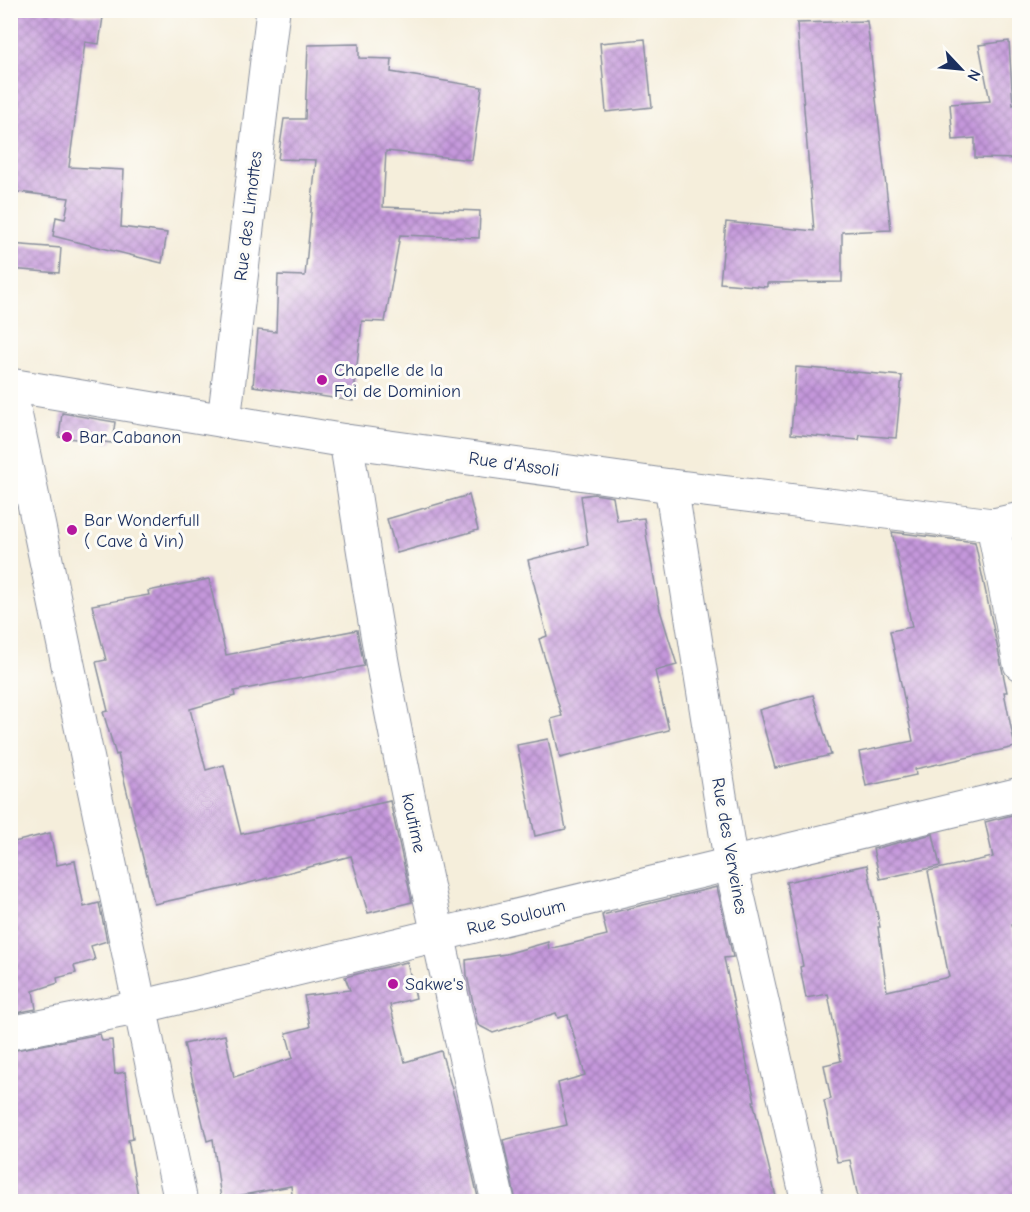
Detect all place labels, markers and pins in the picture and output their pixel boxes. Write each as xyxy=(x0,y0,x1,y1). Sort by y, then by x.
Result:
place label: Chapelle de la Foi de Dominion xyxy=(334,360,461,402)
marker: Chapelle de la Foi de Dominion xyxy=(315,373,329,387)
place label: Bar Cabanon xyxy=(79,427,181,448)
marker: Bar Cabanon xyxy=(60,430,74,444)
place label: Bar Wonderfull ( Cave à Vin) xyxy=(84,510,200,552)
marker: Bar Wonderfull ( Cave à Vin) xyxy=(65,523,79,537)
place label: Sakwe's xyxy=(405,974,463,995)
marker: Sakwe's xyxy=(386,977,400,991)

